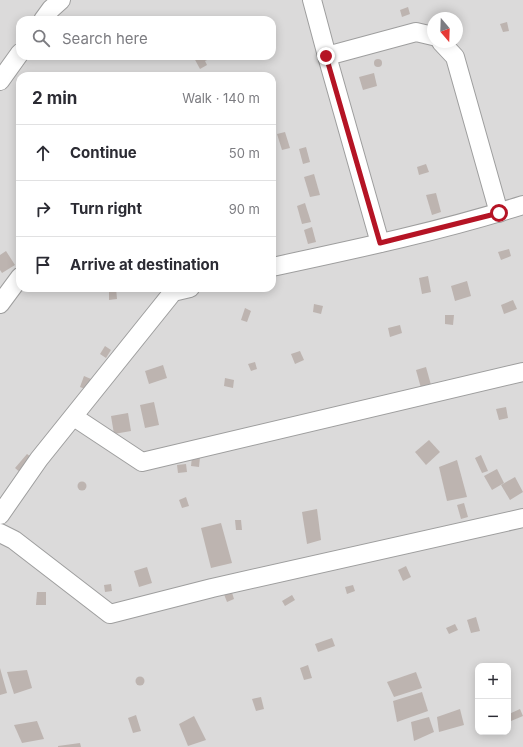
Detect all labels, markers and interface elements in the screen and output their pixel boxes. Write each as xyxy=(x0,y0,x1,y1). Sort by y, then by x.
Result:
north arrow xyxy=(427,12,463,48)
search box xyxy=(16,16,276,60)
icon: search xyxy=(30,27,52,49)
text: Search here xyxy=(62,29,148,48)
route end xyxy=(317,47,335,65)
text: 2 min xyxy=(32,88,77,108)
text: Walk · 140 m xyxy=(182,90,260,106)
icon: ahead xyxy=(32,142,54,164)
text: Continue xyxy=(70,143,137,162)
text: 50 m xyxy=(229,145,260,161)
icon: right xyxy=(32,198,54,220)
text: Turn right xyxy=(70,199,142,218)
text: 90 m xyxy=(229,201,260,217)
route start xyxy=(490,204,508,222)
icon: arrive xyxy=(32,254,54,276)
text: Arrive at destination xyxy=(70,255,219,274)
map controls xyxy=(475,663,511,735)
button: + xyxy=(475,663,511,699)
button: − xyxy=(475,699,511,735)

